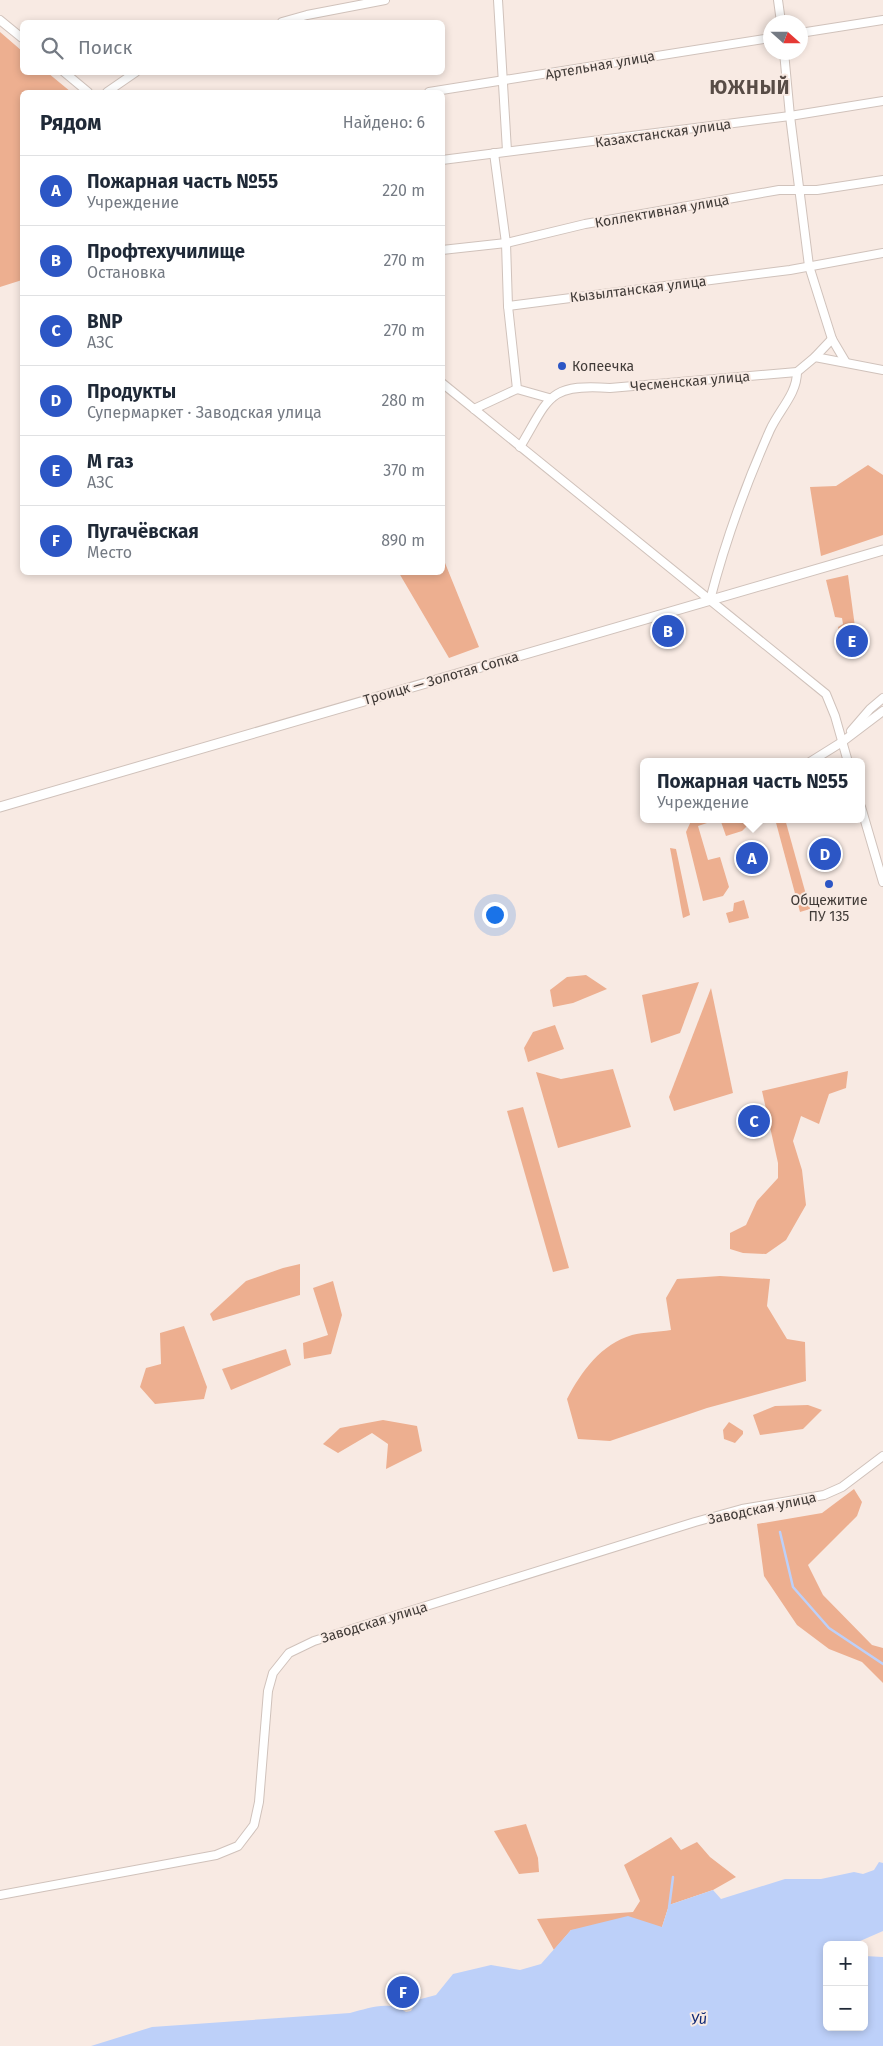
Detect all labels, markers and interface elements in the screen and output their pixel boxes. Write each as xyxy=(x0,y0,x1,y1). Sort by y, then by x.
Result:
north arrow xyxy=(763,15,808,60)
search box xyxy=(20,20,445,75)
icon: search xyxy=(38,34,66,62)
text: Поиск xyxy=(78,36,132,59)
street label: Артельная улица xyxy=(544,47,656,84)
district label: ЮЖНЫЙ xyxy=(710,75,790,99)
text: Рядом xyxy=(40,110,101,136)
text: Найдено: 6 xyxy=(343,113,425,132)
street label: Казахстанская улица xyxy=(594,116,732,151)
text: Пожарная часть №55 xyxy=(87,170,278,193)
text: A xyxy=(51,181,61,200)
text: 220 m xyxy=(382,181,425,200)
street label: Коллективная улица xyxy=(594,191,731,232)
text: Учреждение xyxy=(87,193,179,212)
text: Профтехучилище xyxy=(87,240,245,263)
text: B xyxy=(51,251,61,270)
text: 270 m xyxy=(383,251,425,270)
text: Остановка xyxy=(87,263,166,282)
street label: Кызылтанская улица xyxy=(569,273,707,306)
text: BNP xyxy=(87,310,123,333)
text: C xyxy=(51,321,61,340)
text: 270 m xyxy=(383,321,425,340)
text: АЗС xyxy=(87,333,113,352)
place label: Копеечка xyxy=(572,358,634,375)
marker: Копеечка xyxy=(556,360,568,372)
street label: Чесменская улица xyxy=(630,368,751,395)
text: Продукты xyxy=(87,380,176,403)
text: D xyxy=(51,391,61,410)
text: 280 m xyxy=(381,391,425,410)
text: Супермаркет · Заводская улица xyxy=(87,403,322,422)
text: М газ xyxy=(87,450,134,473)
text: E xyxy=(52,461,60,480)
text: 370 m xyxy=(383,461,425,480)
text: АЗС xyxy=(87,473,113,492)
text: Пугачёвская xyxy=(87,520,199,543)
text: F xyxy=(52,531,60,550)
text: 890 m xyxy=(381,531,425,550)
text: Место xyxy=(87,543,132,562)
pin: B xyxy=(652,612,684,650)
pin: E xyxy=(836,622,868,660)
street label: Троицк — Золотая Сопка xyxy=(362,648,521,709)
popup xyxy=(640,758,865,823)
text: Пожарная часть №55 xyxy=(657,770,848,793)
text: Учреждение xyxy=(657,793,749,812)
pin: D xyxy=(809,835,841,873)
pin: A xyxy=(736,839,768,877)
marker: Общежитие ПУ 135 xyxy=(823,878,835,890)
place label: Общежитие ПУ 135 xyxy=(790,892,868,925)
your location xyxy=(482,902,508,928)
pin: C xyxy=(738,1102,770,1140)
street label: Заводская улица xyxy=(706,1489,818,1528)
street label: Заводская улица xyxy=(319,1598,429,1647)
map controls xyxy=(823,1941,868,2031)
button: + xyxy=(823,1941,868,1986)
pin: F xyxy=(387,1973,419,2011)
button: − xyxy=(823,1986,868,2031)
water label: Уй xyxy=(690,2010,708,2028)

